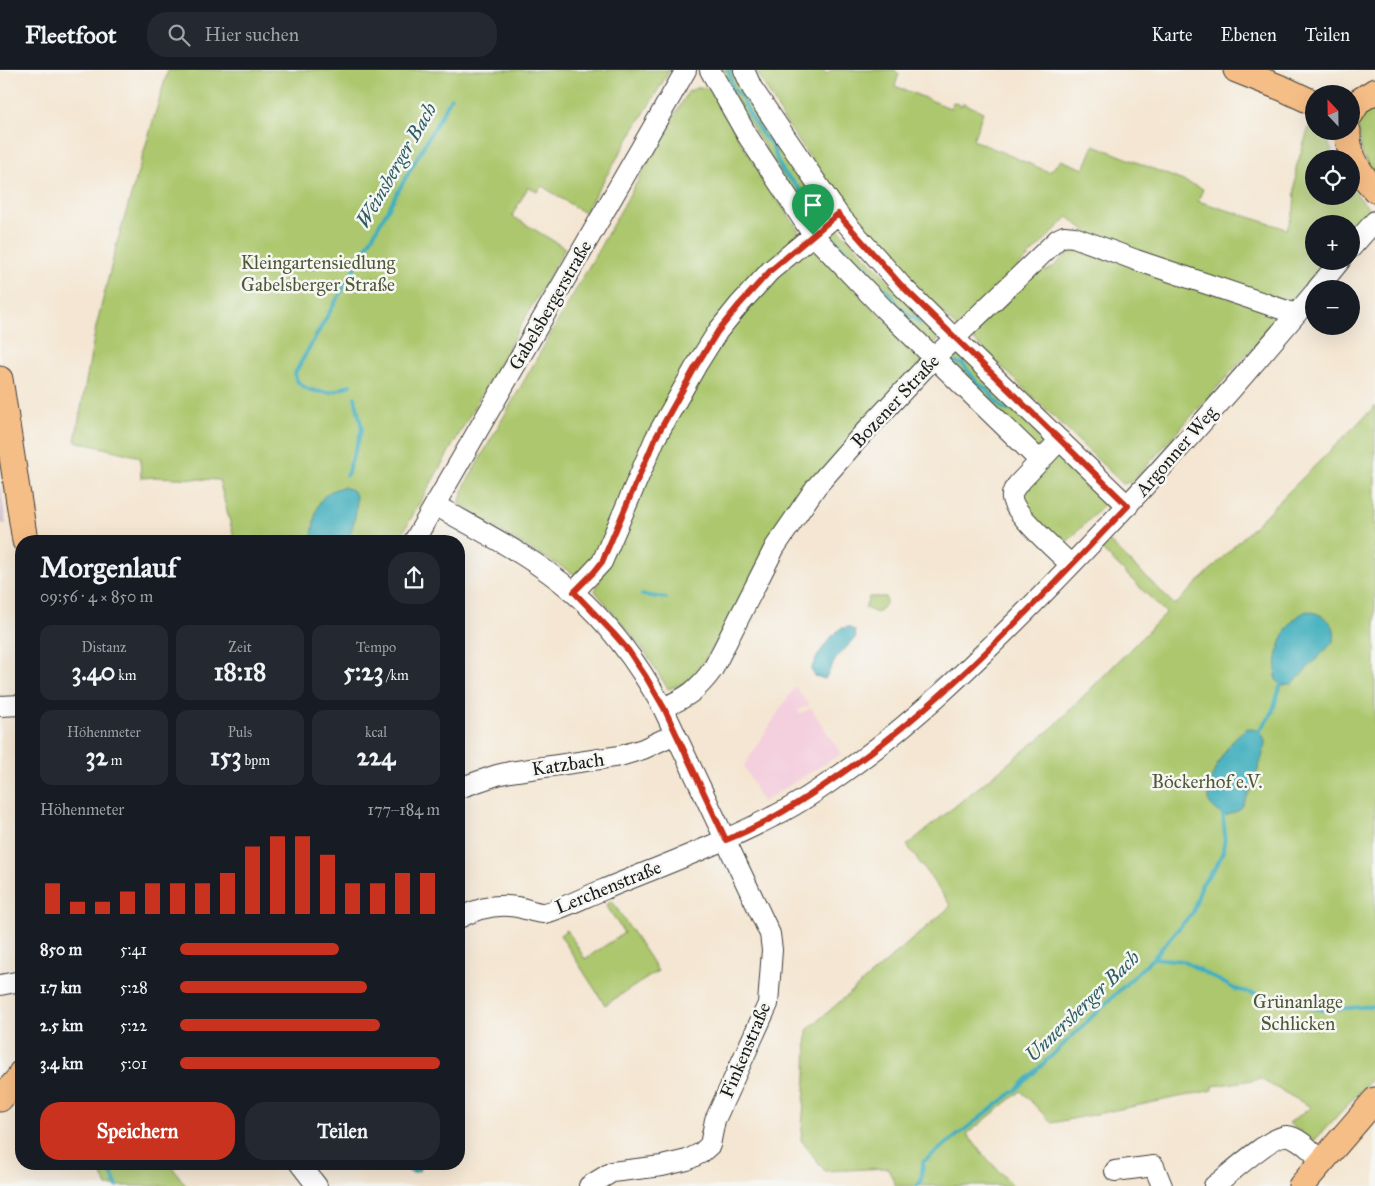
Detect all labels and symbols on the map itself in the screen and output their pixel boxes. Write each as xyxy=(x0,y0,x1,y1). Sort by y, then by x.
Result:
north arrow xyxy=(1305,85,1360,140)
water label: Weinsberger Bach xyxy=(351,98,442,232)
pin xyxy=(792,184,834,235)
street label: Gabelsbergerstraße xyxy=(504,236,597,374)
park label: Kleingartensiedlung Gabelsberger Straße xyxy=(241,251,395,297)
street label: Bozener Straße xyxy=(846,350,944,452)
street label: Argonner Weg xyxy=(1130,401,1222,502)
street label: Katzbach xyxy=(530,747,606,780)
park label: Böckerhof e.V. xyxy=(1151,770,1263,793)
street label: Lerchenstraße xyxy=(552,855,664,919)
water label: Unnersberger Bach xyxy=(1020,945,1144,1067)
park label: Grünanlage Schlicken xyxy=(1253,990,1343,1035)
street label: Finkenstraße xyxy=(715,999,775,1101)

